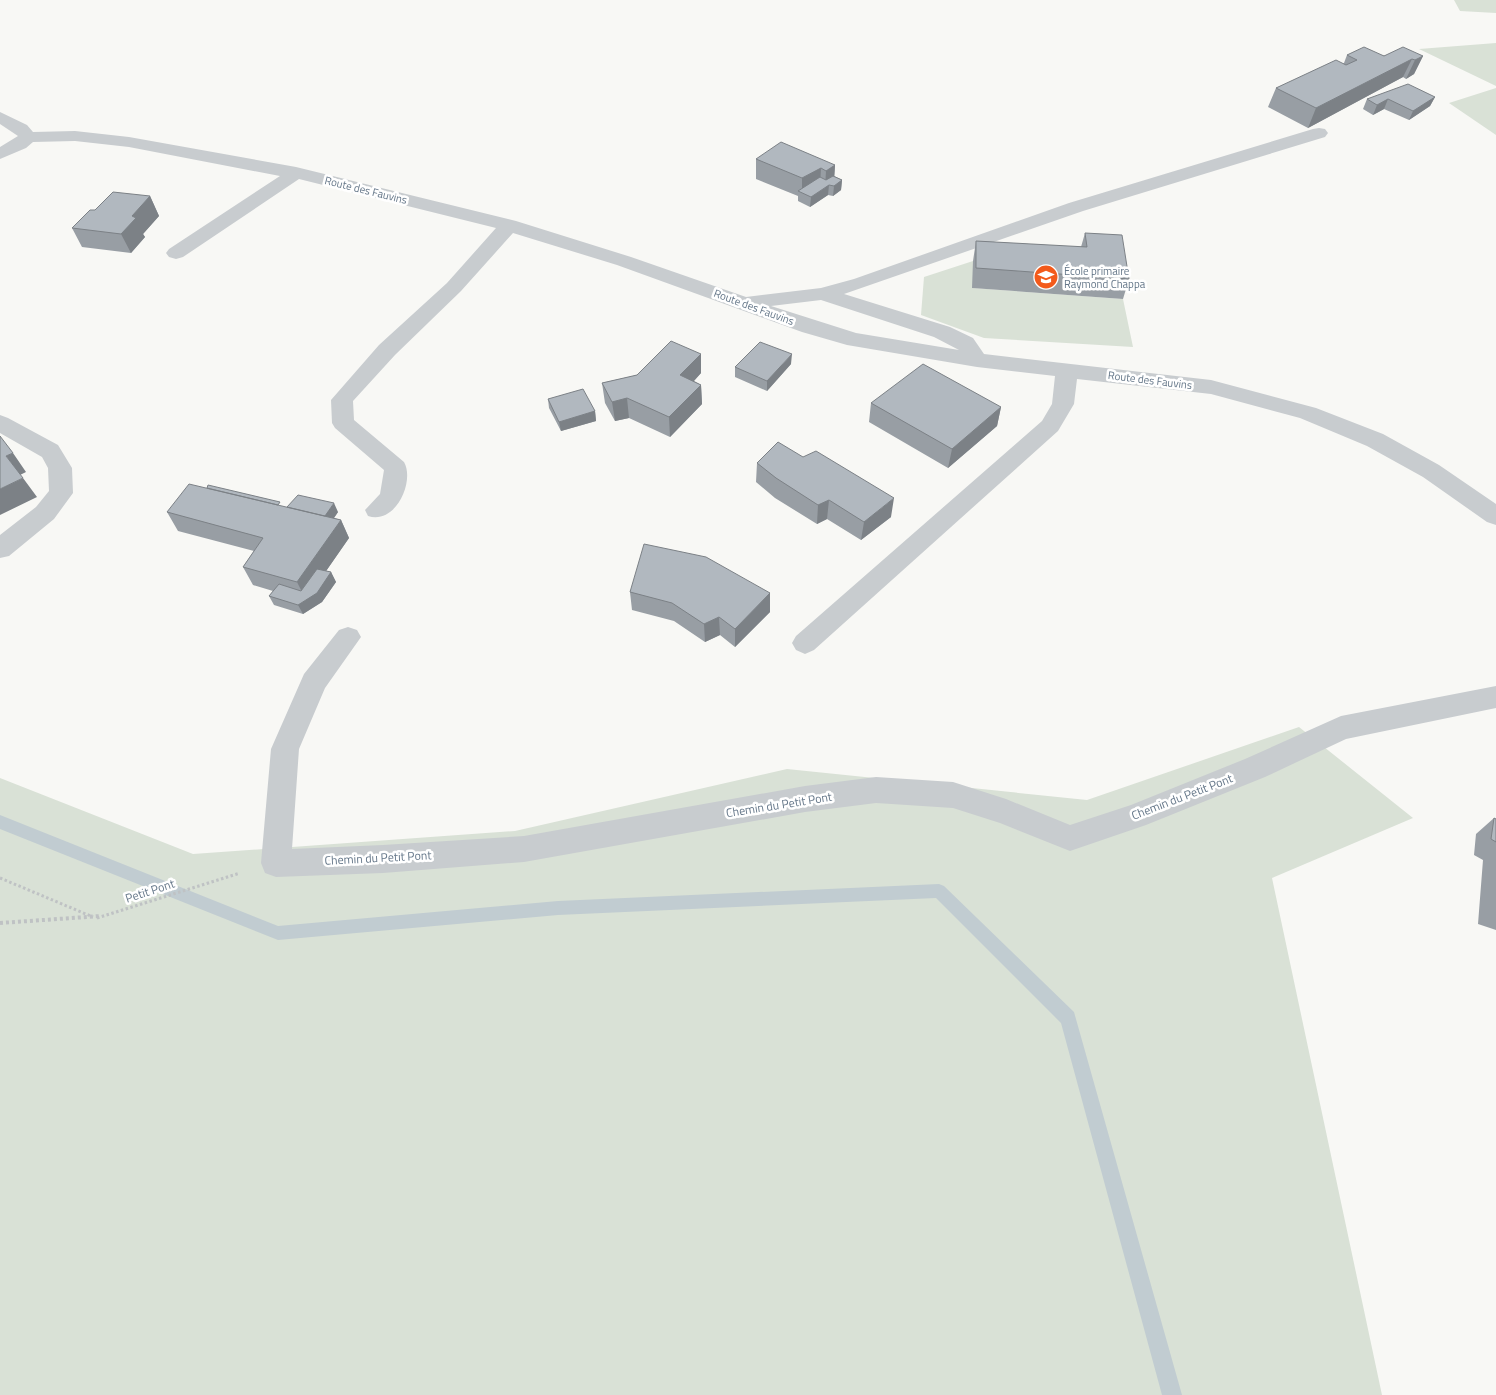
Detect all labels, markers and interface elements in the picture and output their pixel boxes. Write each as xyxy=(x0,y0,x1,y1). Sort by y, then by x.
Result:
street label: Route des Fauvins xyxy=(323,172,409,208)
place label: École primaire Raymond Chappa xyxy=(1064,263,1146,292)
school or university icon: École primaire Raymond Chappa xyxy=(1033,264,1059,290)
street label: Route des Fauvins xyxy=(712,285,796,329)
street label: Route des Fauvins xyxy=(1107,367,1193,393)
street label: Chemin du Petit Pont xyxy=(1128,768,1236,825)
street label: Chemin du Petit Pont xyxy=(725,787,834,822)
street label: Chemin du Petit Pont xyxy=(324,845,433,870)
street label: Petit Pont xyxy=(123,873,178,907)

